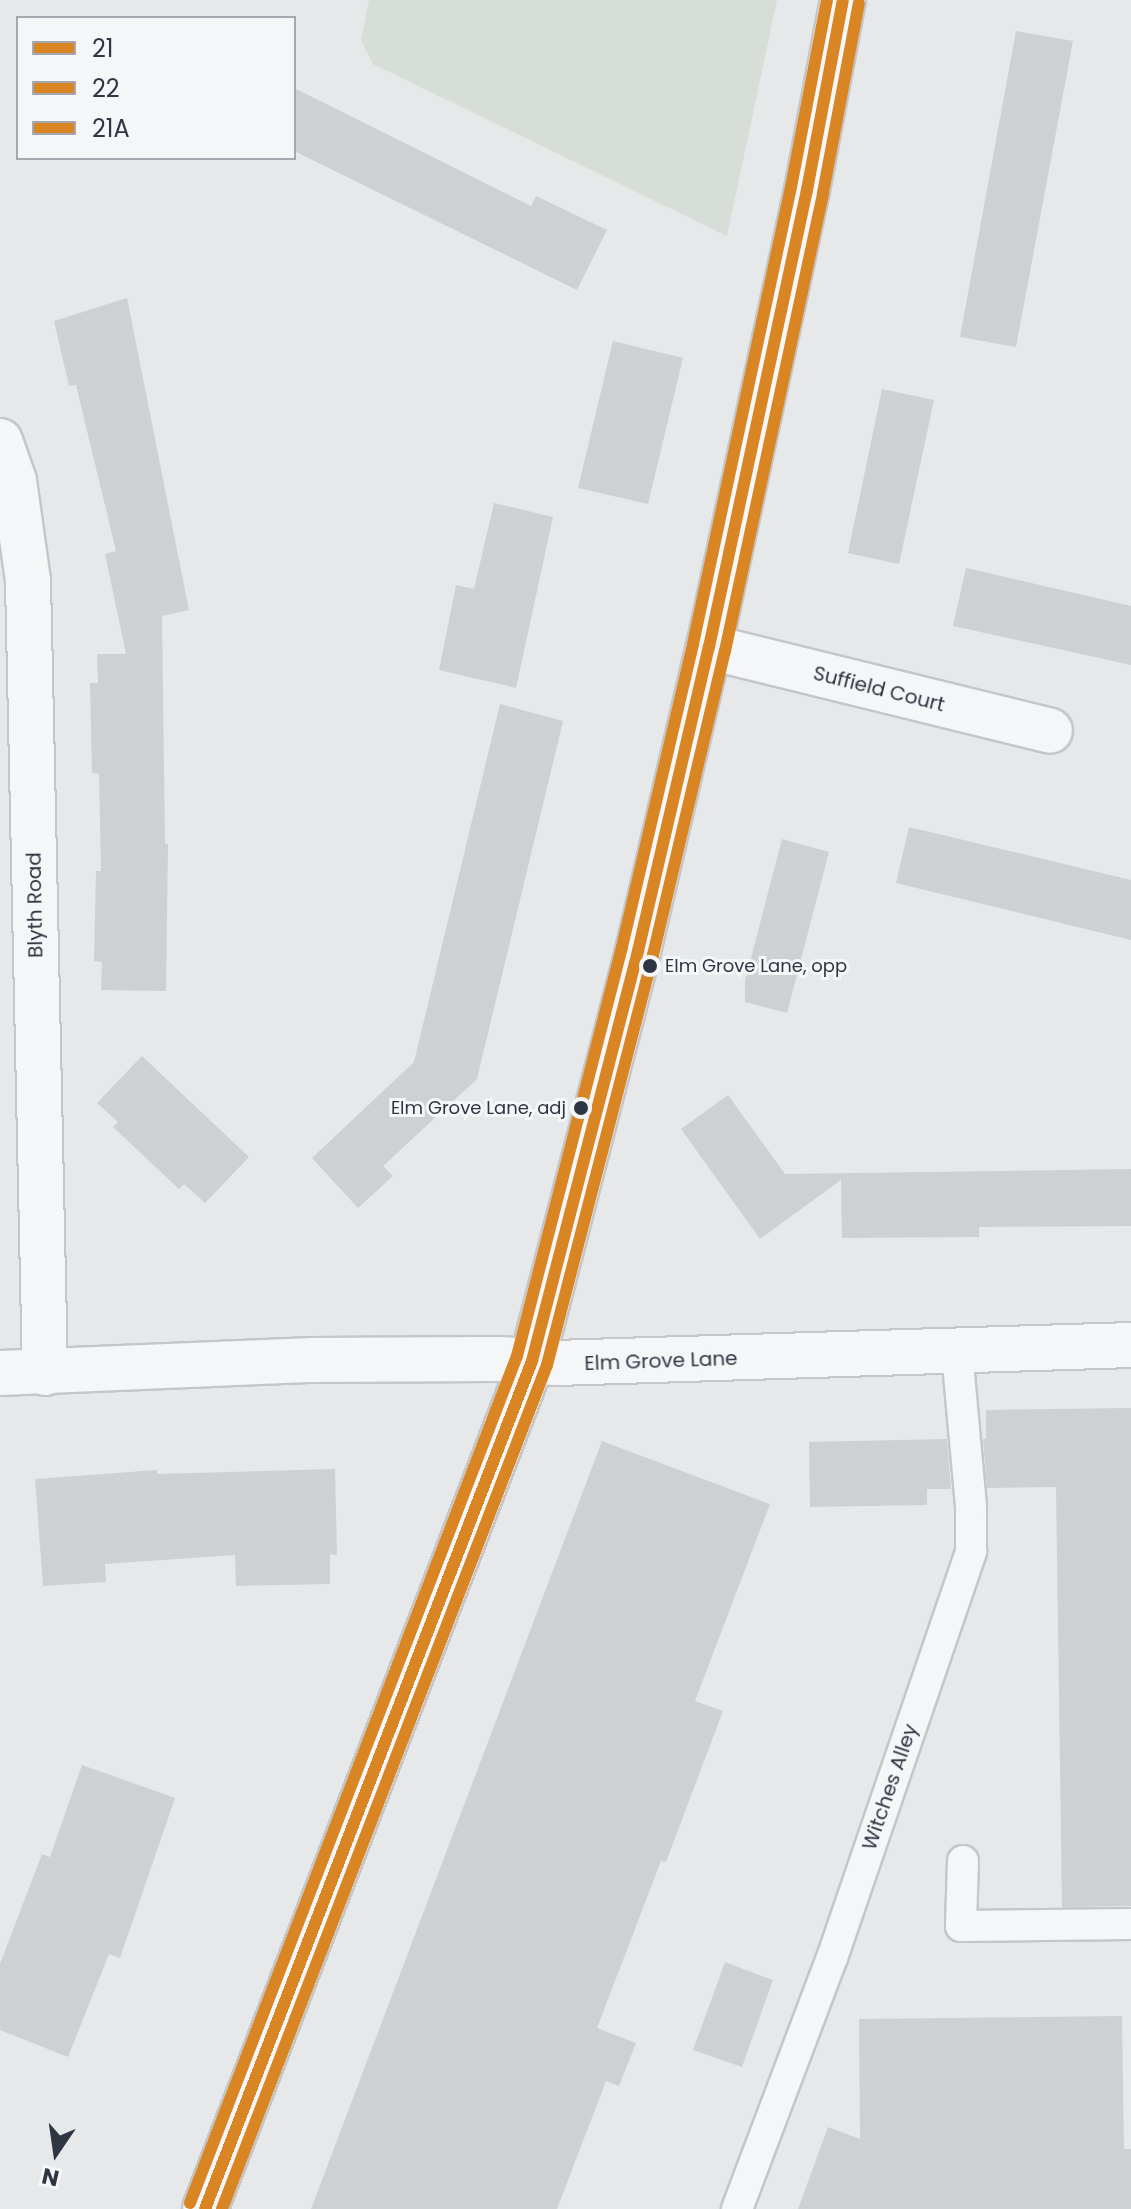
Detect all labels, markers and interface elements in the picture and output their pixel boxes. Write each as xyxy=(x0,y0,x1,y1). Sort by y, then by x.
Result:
legend xyxy=(16,16,296,160)
text: 21 xyxy=(92,32,113,65)
text: 22 xyxy=(92,72,120,105)
text: 21A xyxy=(92,112,130,145)
street label: Suffield Court xyxy=(811,661,947,717)
street label: Blyth Road xyxy=(22,852,48,958)
place label: Elm Grove Lane, opp xyxy=(665,955,847,977)
marker: Elm Grove Lane, opp xyxy=(642,958,658,974)
place label: Elm Grove Lane, adj xyxy=(391,1097,566,1119)
marker: Elm Grove Lane, adj xyxy=(573,1100,589,1116)
street label: Elm Grove Lane xyxy=(584,1346,738,1376)
street label: Witches Alley xyxy=(857,1721,923,1853)
north arrow xyxy=(16,2113,96,2193)
text: N xyxy=(39,2160,62,2194)

